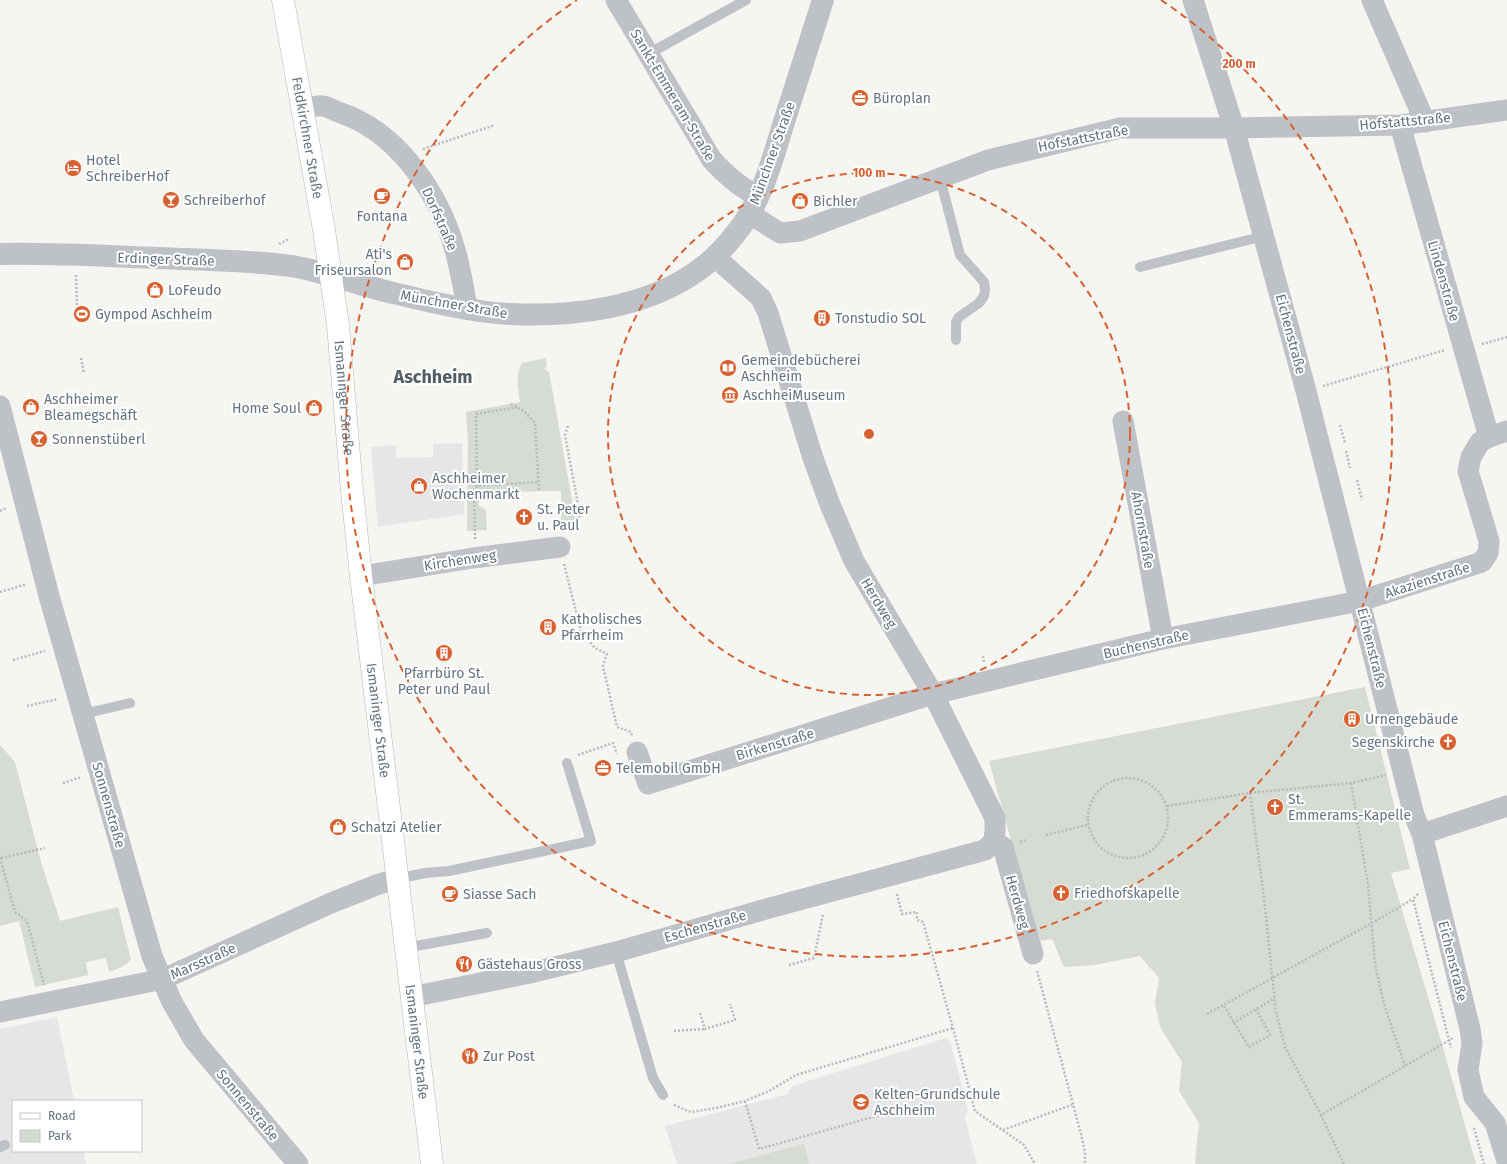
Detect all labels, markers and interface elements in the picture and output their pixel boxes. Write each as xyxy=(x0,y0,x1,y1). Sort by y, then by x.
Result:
street label: Sankt-Emmeram-Straße xyxy=(627,26,719,164)
text: 200 m xyxy=(1222,57,1256,71)
street label: Feldkirchner Straße xyxy=(288,76,326,200)
office icon: Büroplan xyxy=(850,88,870,108)
place label: Büroplan xyxy=(873,90,931,107)
street label: Münchner Straße xyxy=(746,99,799,207)
street label: Hofstattstraße xyxy=(1359,109,1451,134)
street label: Hofstattstraße xyxy=(1037,121,1130,156)
place label: Hotel SchreiberHof xyxy=(86,152,170,185)
hotel icon: Hotel SchreiberHof xyxy=(63,158,83,178)
text: 100 m xyxy=(853,166,885,180)
street label: Dorfstraße xyxy=(418,185,461,253)
cafe icon: Fontana xyxy=(372,186,392,206)
bar icon: Schreiberhof xyxy=(161,190,181,210)
shop icon: Bichler xyxy=(790,191,810,211)
place label: Schreiberhof xyxy=(184,192,267,209)
place label: Bichler xyxy=(813,193,858,210)
place label: Fontana xyxy=(356,208,408,225)
street label: Lindenstraße xyxy=(1424,239,1463,324)
place label: Ati's Friseursalon xyxy=(314,246,392,279)
street label: Erdinger Straße xyxy=(117,249,215,270)
shop icon: Ati's Friseursalon xyxy=(395,252,415,272)
shop icon: LoFeudo xyxy=(145,280,165,300)
place label: LoFeudo xyxy=(168,282,222,299)
street label: Münchner Straße xyxy=(399,287,509,322)
street label: Eichenstraße xyxy=(1272,292,1309,376)
sports icon: Gympod Aschheim xyxy=(72,304,92,324)
place label: Gympod Aschheim xyxy=(95,306,213,323)
building icon: Tonstudio SOL xyxy=(812,308,832,328)
place label: Tonstudio SOL xyxy=(835,310,926,327)
street label: Ismaninger Straße xyxy=(330,340,357,457)
place label: Gemeindebücherei Aschheim xyxy=(741,352,861,385)
library icon: Gemeindebücherei Aschheim xyxy=(718,358,738,378)
district label: Aschheim xyxy=(393,366,472,388)
museum icon: AschheiMuseum xyxy=(720,385,740,405)
place label: AschheiMuseum xyxy=(743,387,846,404)
place label: Aschheimer Bleamegschäft xyxy=(44,391,138,424)
shop icon: Aschheimer Bleamegschäft xyxy=(21,397,41,417)
shop icon: Home Soul xyxy=(304,398,324,418)
place label: Home Soul xyxy=(232,400,301,417)
centre of rings xyxy=(862,427,876,441)
bar icon: Sonnenstüberl xyxy=(29,429,49,449)
place label: Sonnenstüberl xyxy=(52,431,145,448)
place label: Aschheimer Wochenmarkt xyxy=(432,470,521,503)
shop icon: Aschheimer Wochenmarkt xyxy=(409,476,429,496)
street label: Ahornstraße xyxy=(1127,490,1158,570)
place label: St. Peter u. Paul xyxy=(537,501,591,534)
church icon: St. Peter u. Paul xyxy=(514,507,534,527)
street label: Kirchenweg xyxy=(423,546,498,575)
street label: Akazienstraße xyxy=(1382,559,1472,602)
street label: Herdweg xyxy=(857,575,901,632)
street label: Eichenstraße xyxy=(1353,606,1390,690)
place label: Katholisches Pfarrheim xyxy=(561,611,642,644)
building icon: Katholisches Pfarrheim xyxy=(538,617,558,637)
street label: Buchenstraße xyxy=(1102,626,1191,663)
building icon: Pfarrbüro St. Peter und Paul xyxy=(434,643,454,663)
street label: Ismaninger Straße xyxy=(363,662,393,779)
place label: Pfarrbüro St. Peter und Paul xyxy=(398,665,490,698)
building icon: Urnengebäude xyxy=(1342,709,1362,729)
place label: Urnengebäude xyxy=(1365,711,1458,728)
street label: Birkenstraße xyxy=(734,725,816,764)
church icon: Segenskirche xyxy=(1438,732,1458,752)
place label: Segenskirche xyxy=(1352,734,1435,751)
office icon: Telemobil GmbH xyxy=(593,758,613,778)
street label: Sonnenstraße xyxy=(88,760,129,850)
place label: Telemobil GmbH xyxy=(616,760,721,777)
place label: St. Emmerams-Kapelle xyxy=(1288,791,1411,824)
church icon: St. Emmerams-Kapelle xyxy=(1265,797,1285,817)
shop icon: Schatzi Atelier xyxy=(328,817,348,837)
place label: Schatzi Atelier xyxy=(351,819,442,836)
street label: Herdweg xyxy=(1002,873,1034,932)
church icon: Friedhofskapelle xyxy=(1051,883,1071,903)
cafe icon: Siasse Sach xyxy=(440,884,460,904)
place label: Friedhofskapelle xyxy=(1074,885,1180,902)
place label: Siasse Sach xyxy=(463,886,536,903)
street label: Eschenstraße xyxy=(662,907,748,946)
street label: Eichenstraße xyxy=(1434,919,1471,1003)
street label: Marsstraße xyxy=(168,939,239,983)
restaurant icon: Gästehaus Gross xyxy=(454,954,474,974)
place label: Gästehaus Gross xyxy=(477,956,582,973)
street label: Ismaninger Straße xyxy=(401,983,432,1100)
restaurant icon: Zur Post xyxy=(460,1046,480,1066)
place label: Zur Post xyxy=(483,1048,536,1065)
street label: Sonnenstraße xyxy=(213,1066,282,1145)
place label: Kelten-Grundschule Aschheim xyxy=(874,1086,1000,1119)
school or university icon: Kelten-Grundschule Aschheim xyxy=(851,1092,871,1112)
legend xyxy=(12,1100,142,1152)
text: Road xyxy=(48,1109,76,1123)
text: Park xyxy=(48,1129,72,1143)

